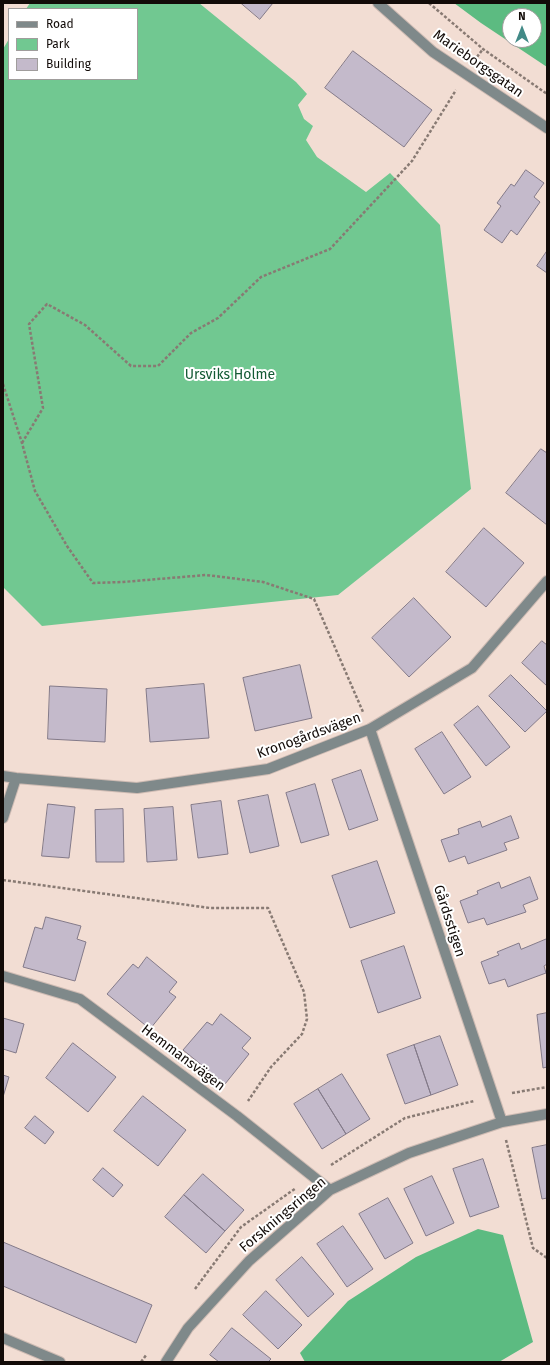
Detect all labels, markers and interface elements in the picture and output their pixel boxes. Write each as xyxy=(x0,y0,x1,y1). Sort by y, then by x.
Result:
legend xyxy=(8,8,138,80)
north arrow xyxy=(502,8,542,48)
text: N xyxy=(518,10,526,23)
text: Road xyxy=(46,17,74,31)
street label: Marieborgsgatan xyxy=(430,27,526,101)
text: Park xyxy=(46,37,70,51)
text: Building xyxy=(46,57,91,71)
park label: Ursviks Holme xyxy=(185,367,275,383)
street label: Kronogårdsvägen xyxy=(255,709,363,763)
street label: Gårdsstigen xyxy=(429,883,469,959)
street label: Hemmansvägen xyxy=(138,1021,228,1095)
street label: Forskningsringen xyxy=(236,1174,330,1256)

